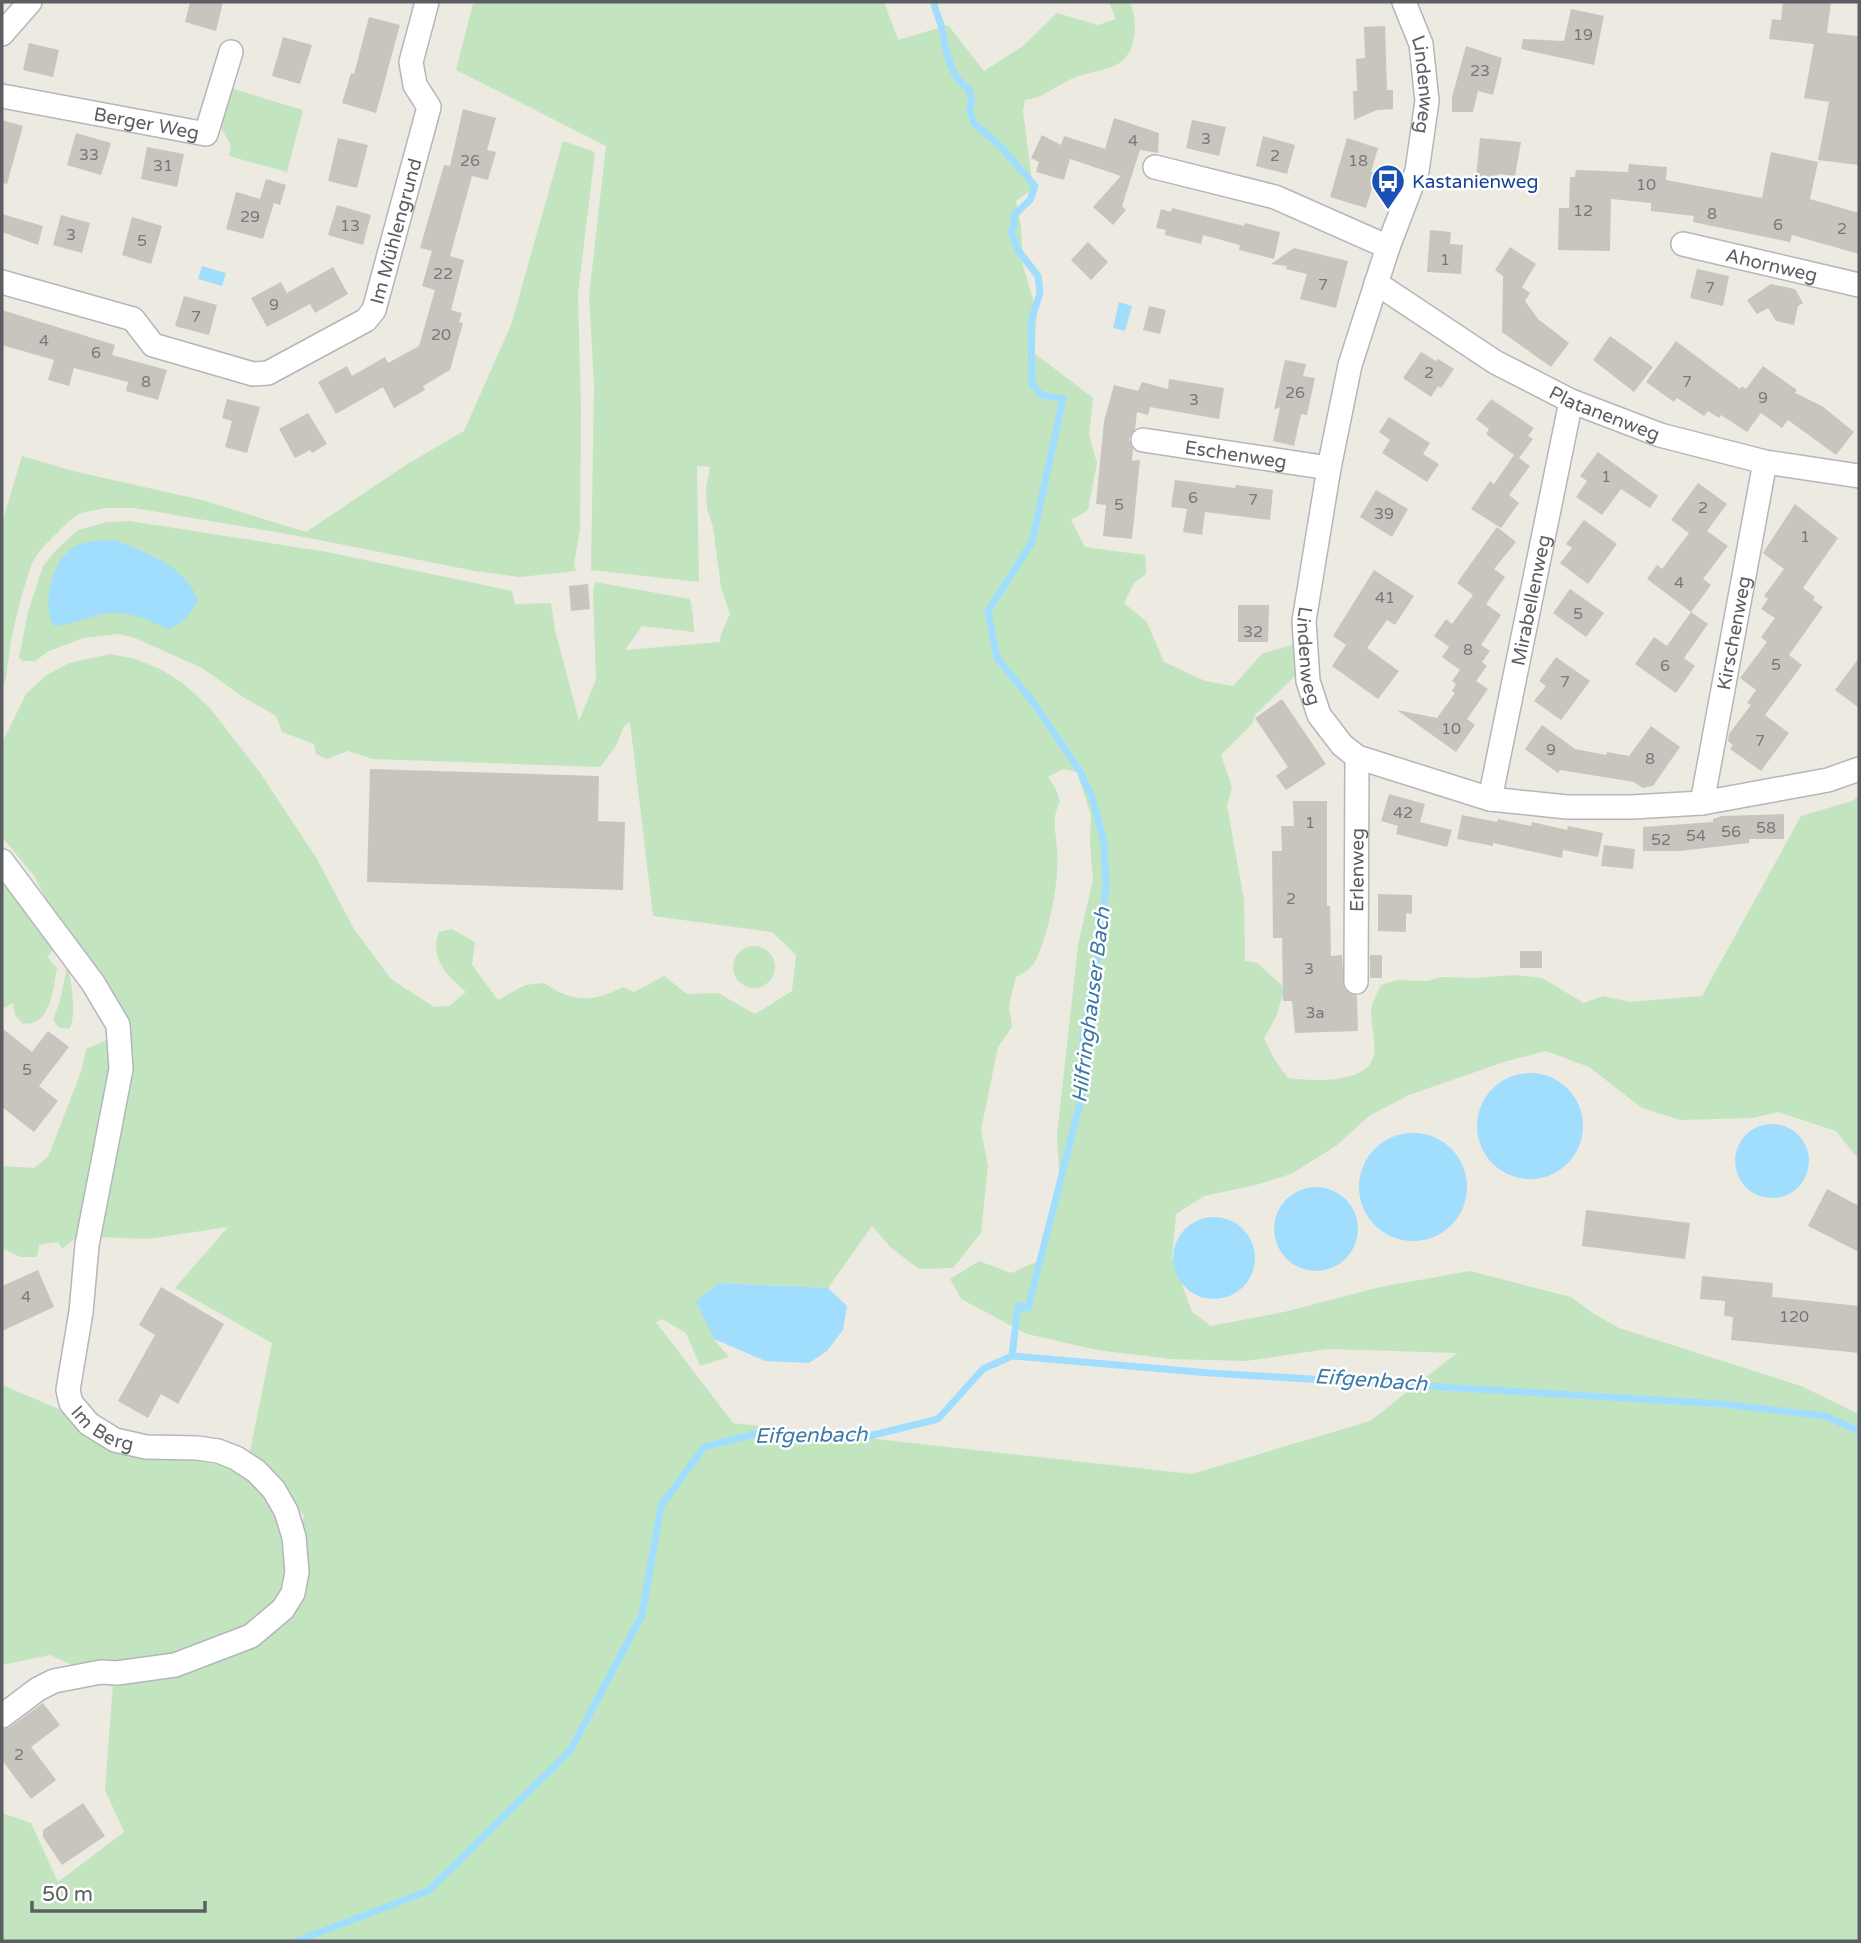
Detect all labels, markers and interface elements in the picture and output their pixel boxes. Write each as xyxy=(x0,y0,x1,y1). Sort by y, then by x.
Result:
house number: 19 xyxy=(1573,25,1593,45)
street label: Lindenweg xyxy=(1407,32,1438,135)
house number: 23 xyxy=(1470,61,1490,81)
street label: Berger Weg xyxy=(92,103,201,145)
house number: 3 xyxy=(1201,129,1211,149)
house number: 4 xyxy=(1128,131,1138,151)
house number: 33 xyxy=(79,145,99,165)
house number: 2 xyxy=(1270,146,1280,166)
house number: 26 xyxy=(460,151,480,171)
house number: 18 xyxy=(1348,151,1368,171)
house number: 31 xyxy=(153,156,173,176)
street label: Im Mühlengrund xyxy=(366,156,427,307)
bus stop icon: Kastanienweg xyxy=(1369,162,1407,211)
place label: Kastanienweg xyxy=(1412,171,1539,193)
house number: 10 xyxy=(1636,175,1656,195)
house number: 12 xyxy=(1573,201,1593,221)
house number: 8 xyxy=(1707,204,1717,224)
house number: 29 xyxy=(240,207,260,227)
house number: 6 xyxy=(1773,215,1783,235)
house number: 13 xyxy=(340,216,360,236)
house number: 2 xyxy=(1837,219,1847,239)
house number: 3 xyxy=(66,225,76,245)
house number: 5 xyxy=(137,231,147,251)
street label: Ahornweg xyxy=(1723,244,1819,287)
house number: 1 xyxy=(1440,250,1450,270)
house number: 22 xyxy=(433,264,453,284)
house number: 7 xyxy=(1318,275,1328,295)
house number: 7 xyxy=(1705,278,1715,298)
house number: 9 xyxy=(269,295,279,315)
house number: 7 xyxy=(191,307,201,327)
house number: 20 xyxy=(431,325,451,345)
house number: 4 xyxy=(39,331,49,351)
house number: 6 xyxy=(91,343,101,363)
house number: 2 xyxy=(1424,363,1434,383)
house number: 8 xyxy=(141,372,151,392)
house number: 7 xyxy=(1682,372,1692,392)
street label: Platanenweg xyxy=(1545,382,1663,446)
house number: 26 xyxy=(1285,383,1305,403)
house number: 9 xyxy=(1758,388,1768,408)
house number: 3 xyxy=(1189,390,1199,410)
street label: Eschenweg xyxy=(1183,436,1288,474)
house number: 1 xyxy=(1601,467,1611,487)
house number: 6 xyxy=(1188,488,1198,508)
house number: 7 xyxy=(1248,490,1258,510)
house number: 5 xyxy=(1114,495,1124,515)
house number: 2 xyxy=(1698,498,1708,518)
house number: 39 xyxy=(1374,504,1394,524)
house number: 1 xyxy=(1800,527,1810,547)
street label: Mirabellenweg xyxy=(1507,533,1556,668)
house number: 4 xyxy=(1674,573,1684,593)
street label: Kirschenweg xyxy=(1713,574,1756,692)
house number: 41 xyxy=(1375,588,1395,608)
house number: 5 xyxy=(1573,604,1583,624)
street label: Lindenweg xyxy=(1292,605,1325,708)
house number: 32 xyxy=(1243,622,1263,642)
house number: 8 xyxy=(1463,640,1473,660)
house number: 5 xyxy=(1771,655,1781,675)
house number: 6 xyxy=(1660,656,1670,676)
house number: 7 xyxy=(1560,672,1570,692)
house number: 10 xyxy=(1441,719,1461,739)
house number: 7 xyxy=(1755,731,1765,751)
house number: 9 xyxy=(1546,740,1556,760)
house number: 8 xyxy=(1645,749,1655,769)
house number: 42 xyxy=(1393,803,1413,823)
house number: 1 xyxy=(1305,813,1315,833)
house number: 58 xyxy=(1756,818,1776,838)
house number: 56 xyxy=(1721,822,1741,842)
house number: 54 xyxy=(1686,826,1706,846)
street label: Erlenweg xyxy=(1346,828,1369,912)
house number: 52 xyxy=(1651,830,1671,850)
house number: 2 xyxy=(1286,889,1296,909)
water label: Hilfringhauser Bach xyxy=(1067,905,1116,1104)
house number: 3 xyxy=(1304,959,1314,979)
house number: 3a xyxy=(1305,1003,1325,1023)
house number: 5 xyxy=(22,1060,32,1080)
house number: 4 xyxy=(21,1287,31,1307)
house number: 120 xyxy=(1779,1307,1809,1327)
water label: Eifgenbach xyxy=(1314,1364,1429,1397)
street label: Im Berg xyxy=(66,1402,136,1456)
water label: Eifgenbach xyxy=(754,1422,869,1449)
house number: 2 xyxy=(14,1745,24,1765)
scale bar xyxy=(32,1870,205,1914)
text: 50 m xyxy=(42,1882,93,1907)

